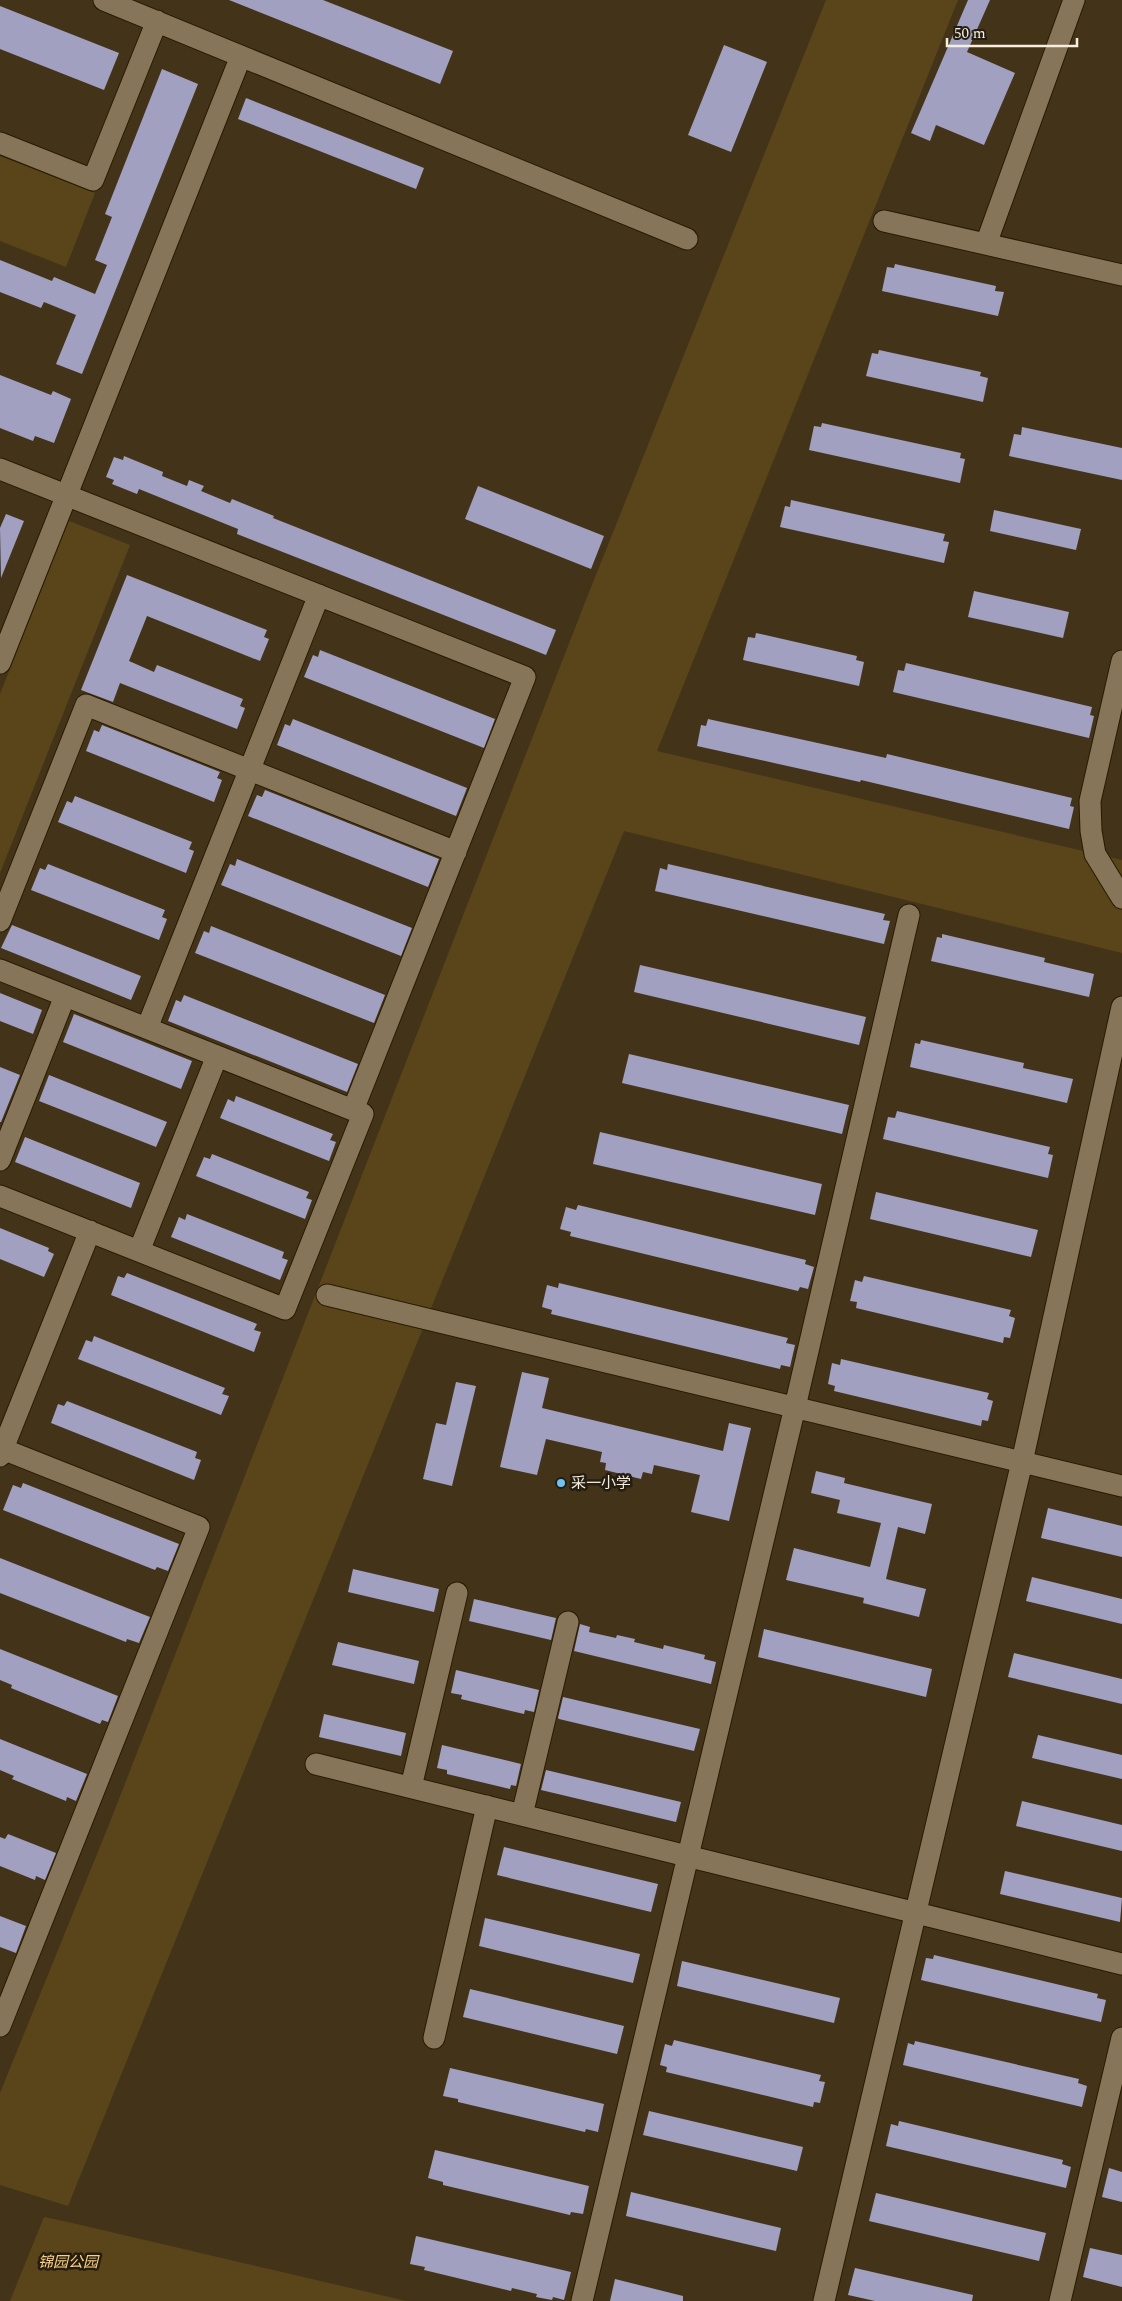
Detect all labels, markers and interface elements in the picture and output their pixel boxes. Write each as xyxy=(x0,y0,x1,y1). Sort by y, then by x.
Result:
scale bar xyxy=(947,15,1077,47)
text: 50 m xyxy=(954,22,986,45)
place label: 采一小学 xyxy=(571,1472,631,1495)
marker: 采一小学 xyxy=(555,1477,567,1489)
park label: 锦园公园 xyxy=(38,2251,100,2274)

